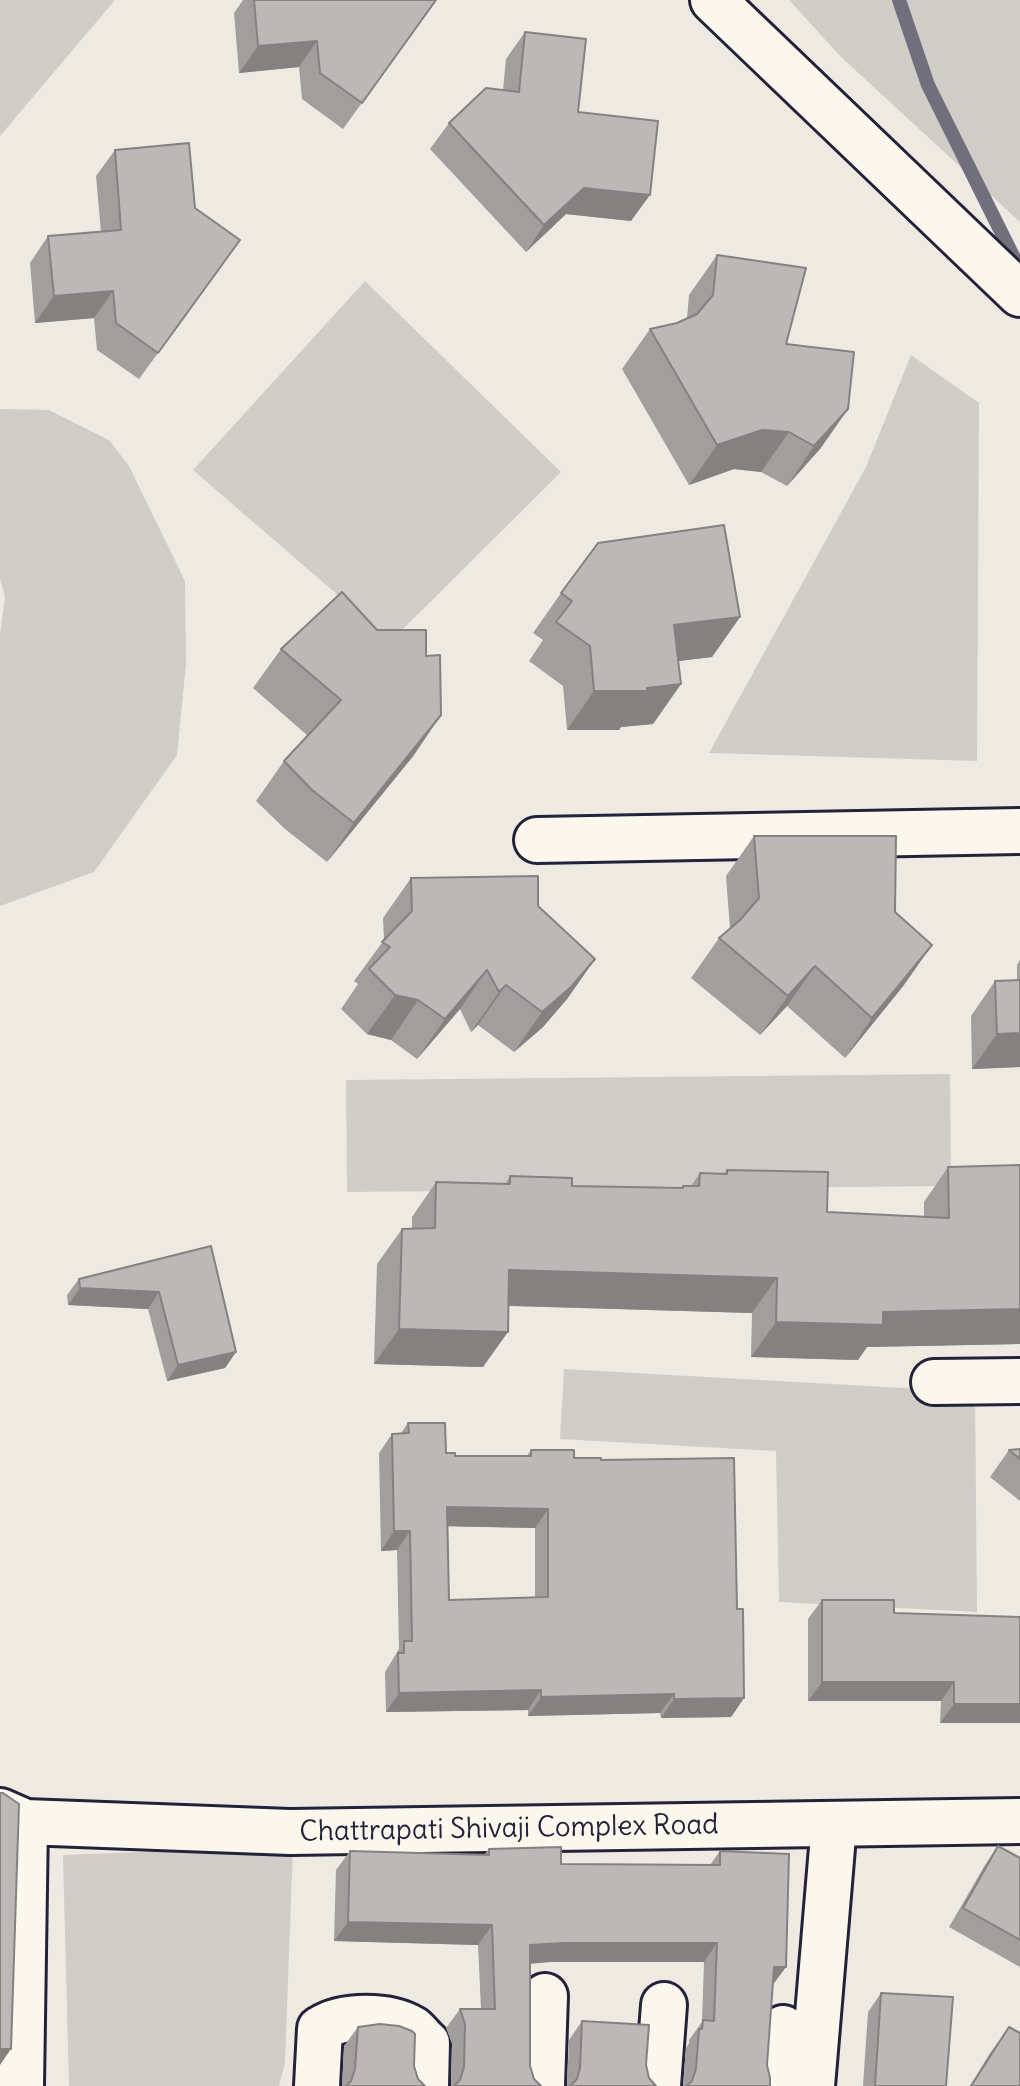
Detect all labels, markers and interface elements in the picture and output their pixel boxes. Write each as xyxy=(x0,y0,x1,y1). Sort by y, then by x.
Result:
street label: Chattrapati Shivaji Complex Road xyxy=(299,1809,719,1849)

